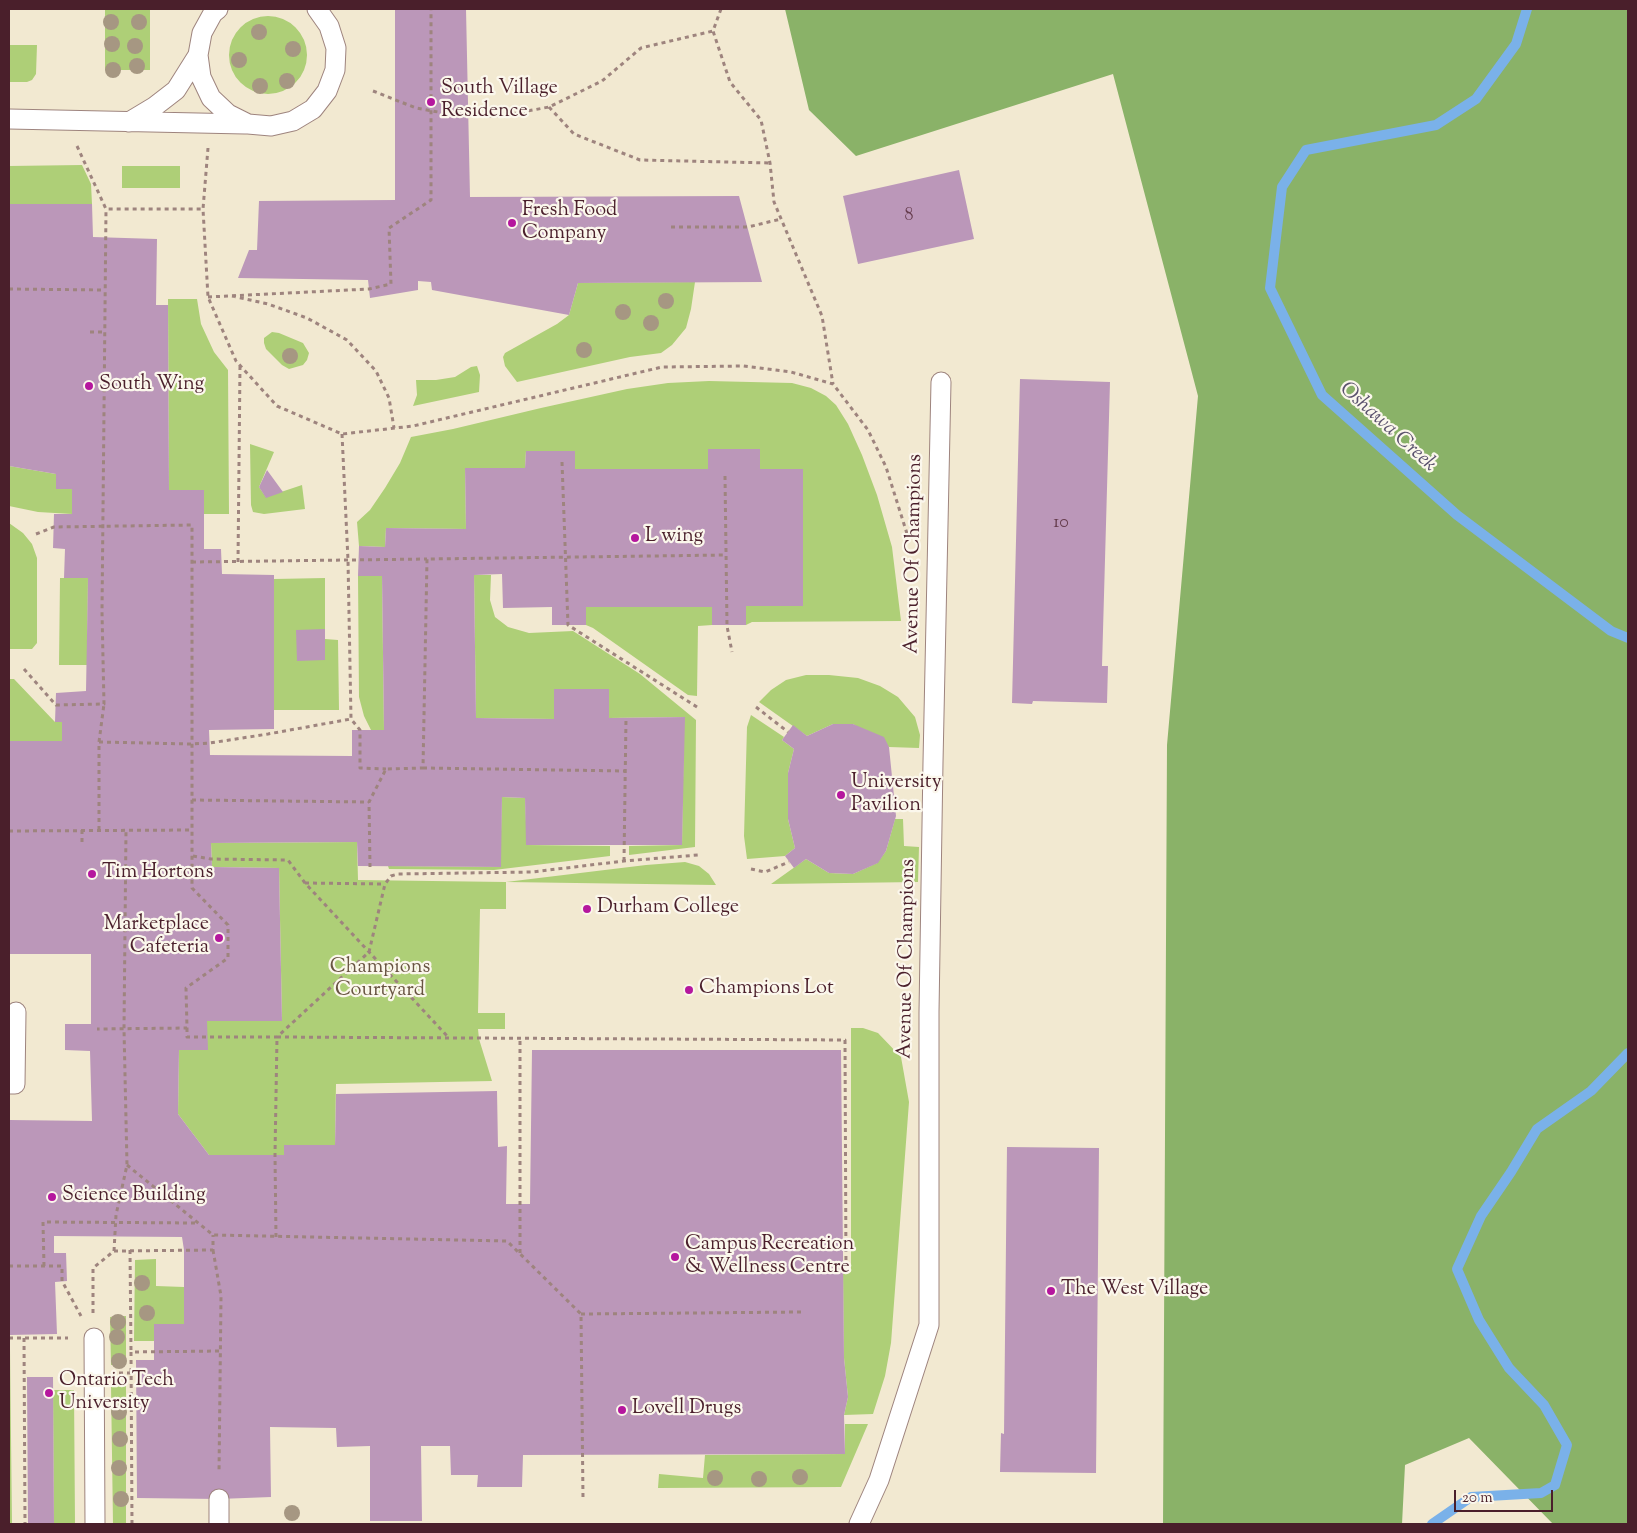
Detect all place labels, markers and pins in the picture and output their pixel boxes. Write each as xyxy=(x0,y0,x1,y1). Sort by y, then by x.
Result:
place label: South Village Residence xyxy=(441,78,558,125)
marker: South Village Residence xyxy=(425,96,437,108)
place label: Fresh Food Company xyxy=(522,200,617,247)
marker: Fresh Food Company xyxy=(506,217,518,229)
place label: South Wing xyxy=(99,374,204,398)
marker: South Wing xyxy=(83,380,95,392)
place label: L wing xyxy=(645,526,703,550)
marker: L wing xyxy=(629,532,641,544)
place label: University Pavilion xyxy=(851,772,942,819)
marker: University Pavilion xyxy=(835,789,847,801)
place label: Tim Hortons xyxy=(102,862,213,886)
marker: Tim Hortons xyxy=(86,868,98,880)
place label: Durham College xyxy=(597,897,739,921)
marker: Durham College xyxy=(581,903,593,915)
place label: Marketplace Cafeteria xyxy=(104,914,209,961)
marker: Marketplace Cafeteria xyxy=(213,932,225,944)
place label: Champions Lot xyxy=(699,978,834,1002)
marker: Champions Lot xyxy=(683,984,695,996)
place label: Science Building xyxy=(62,1185,206,1209)
marker: Science Building xyxy=(46,1191,58,1203)
place label: Campus Recreation & Wellness Centre xyxy=(685,1234,854,1281)
marker: Campus Recreation & Wellness Centre xyxy=(669,1251,681,1263)
place label: The West Village xyxy=(1061,1279,1208,1303)
marker: The West Village xyxy=(1045,1285,1057,1297)
place label: Ontario Tech University xyxy=(59,1370,174,1417)
marker: Ontario Tech University xyxy=(43,1387,55,1399)
place label: Lovell Drugs xyxy=(632,1398,741,1422)
marker: Lovell Drugs xyxy=(616,1404,628,1416)

